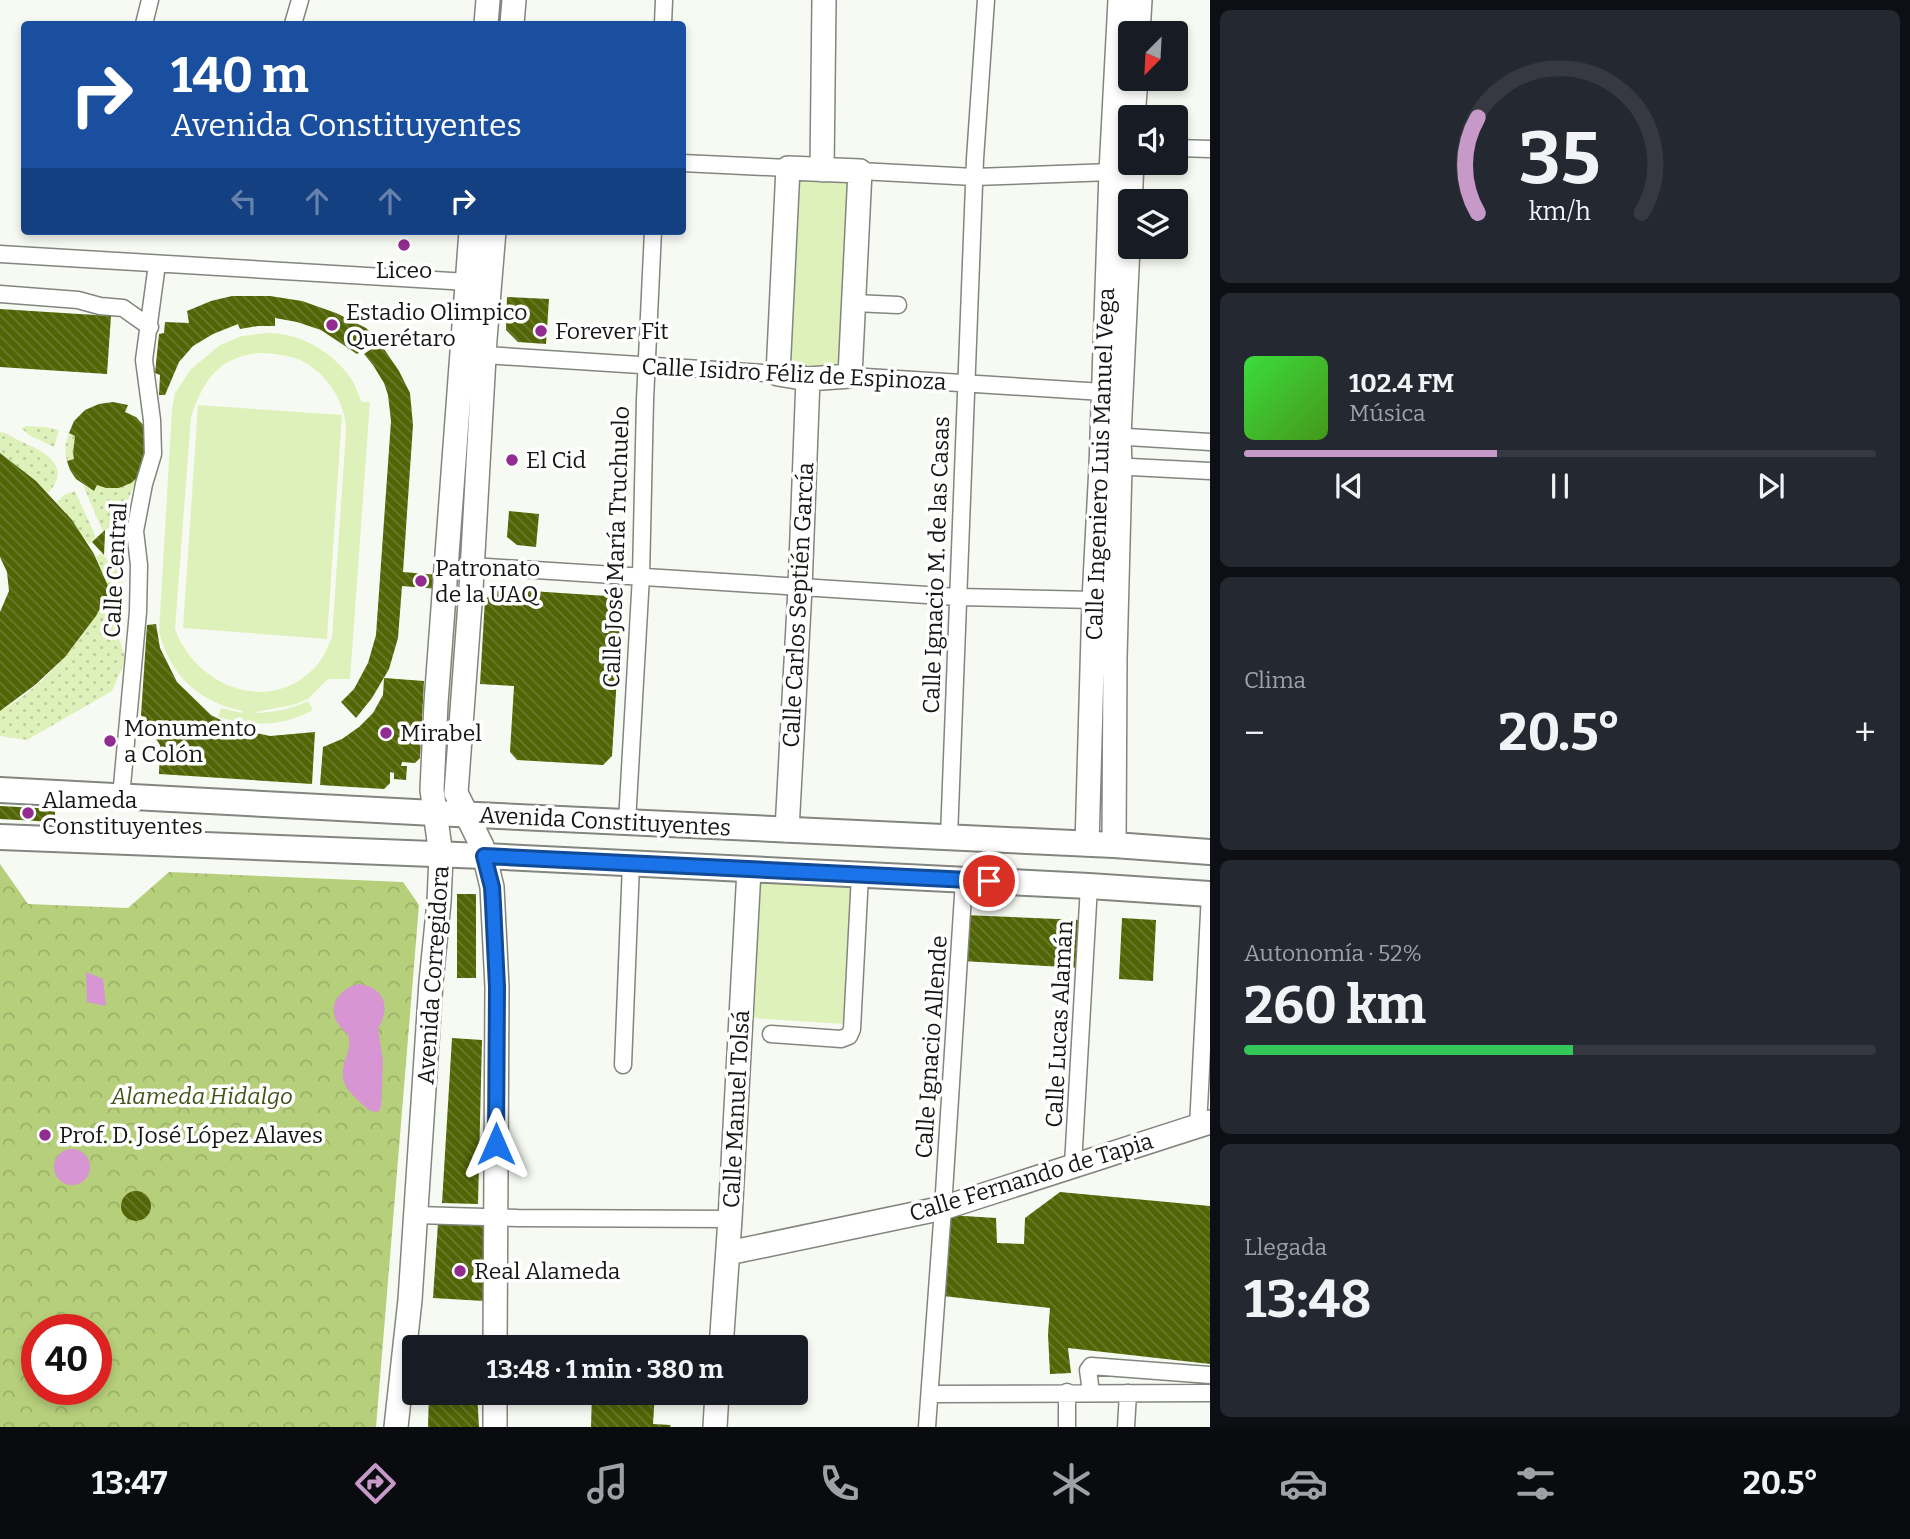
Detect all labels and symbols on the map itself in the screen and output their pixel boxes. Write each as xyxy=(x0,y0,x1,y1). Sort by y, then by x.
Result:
north arrow xyxy=(1118,21,1188,91)
marker: Liceo xyxy=(396,237,412,253)
place label: Liceo xyxy=(376,256,432,284)
street label: Calle Ingeniero Luis Manuel Vega xyxy=(1080,287,1120,641)
place label: Estadio Olimpico Querétaro xyxy=(346,298,527,352)
marker: Estadio Olimpico Querétaro xyxy=(324,317,340,333)
place label: Forever Fit xyxy=(555,317,669,345)
marker: Forever Fit xyxy=(533,323,549,339)
street label: Calle Isidro Féliz de Espinoza xyxy=(641,352,948,396)
street label: Calle José María Truchuelo xyxy=(597,406,635,688)
street label: Calle Ignacio M. de las Casas xyxy=(917,416,955,714)
place label: El Cid xyxy=(526,446,587,474)
marker: El Cid xyxy=(504,452,520,468)
street label: Calle Carlos Septién García xyxy=(777,461,819,748)
street label: Calle Central xyxy=(97,501,133,638)
place label: Patronato de la UAQ xyxy=(435,554,540,608)
marker: Patronato de la UAQ xyxy=(413,573,429,589)
place label: Monumento a Colón xyxy=(124,714,256,768)
place label: Mirabel xyxy=(400,719,482,747)
marker: Mirabel xyxy=(378,725,394,741)
marker: Monumento a Colón xyxy=(102,733,118,749)
place label: Alameda Constituyentes xyxy=(42,786,203,840)
street label: Avenida Constituyentes xyxy=(478,800,732,842)
marker: Alameda Constituyentes xyxy=(20,805,36,821)
pin xyxy=(959,851,1019,911)
street label: Avenida Corregidora xyxy=(411,864,455,1085)
street label: Calle Lucas Alamán xyxy=(1040,919,1078,1128)
street label: Calle Ignacio Allende xyxy=(909,935,953,1159)
street label: Calle Manuel Tolsá xyxy=(717,1009,755,1209)
park label: Alameda Hidalgo xyxy=(110,1082,293,1110)
position arrow xyxy=(459,1107,533,1181)
place label: Prof. D. José López Alaves xyxy=(59,1121,323,1149)
street label: Calle Fernando de Tapia xyxy=(906,1126,1157,1227)
marker: Prof. D. José López Alaves xyxy=(37,1127,53,1143)
place label: Real Alameda xyxy=(474,1257,621,1285)
marker: Real Alameda xyxy=(452,1263,468,1279)
speed limit sign: 40 xyxy=(21,1314,112,1405)

